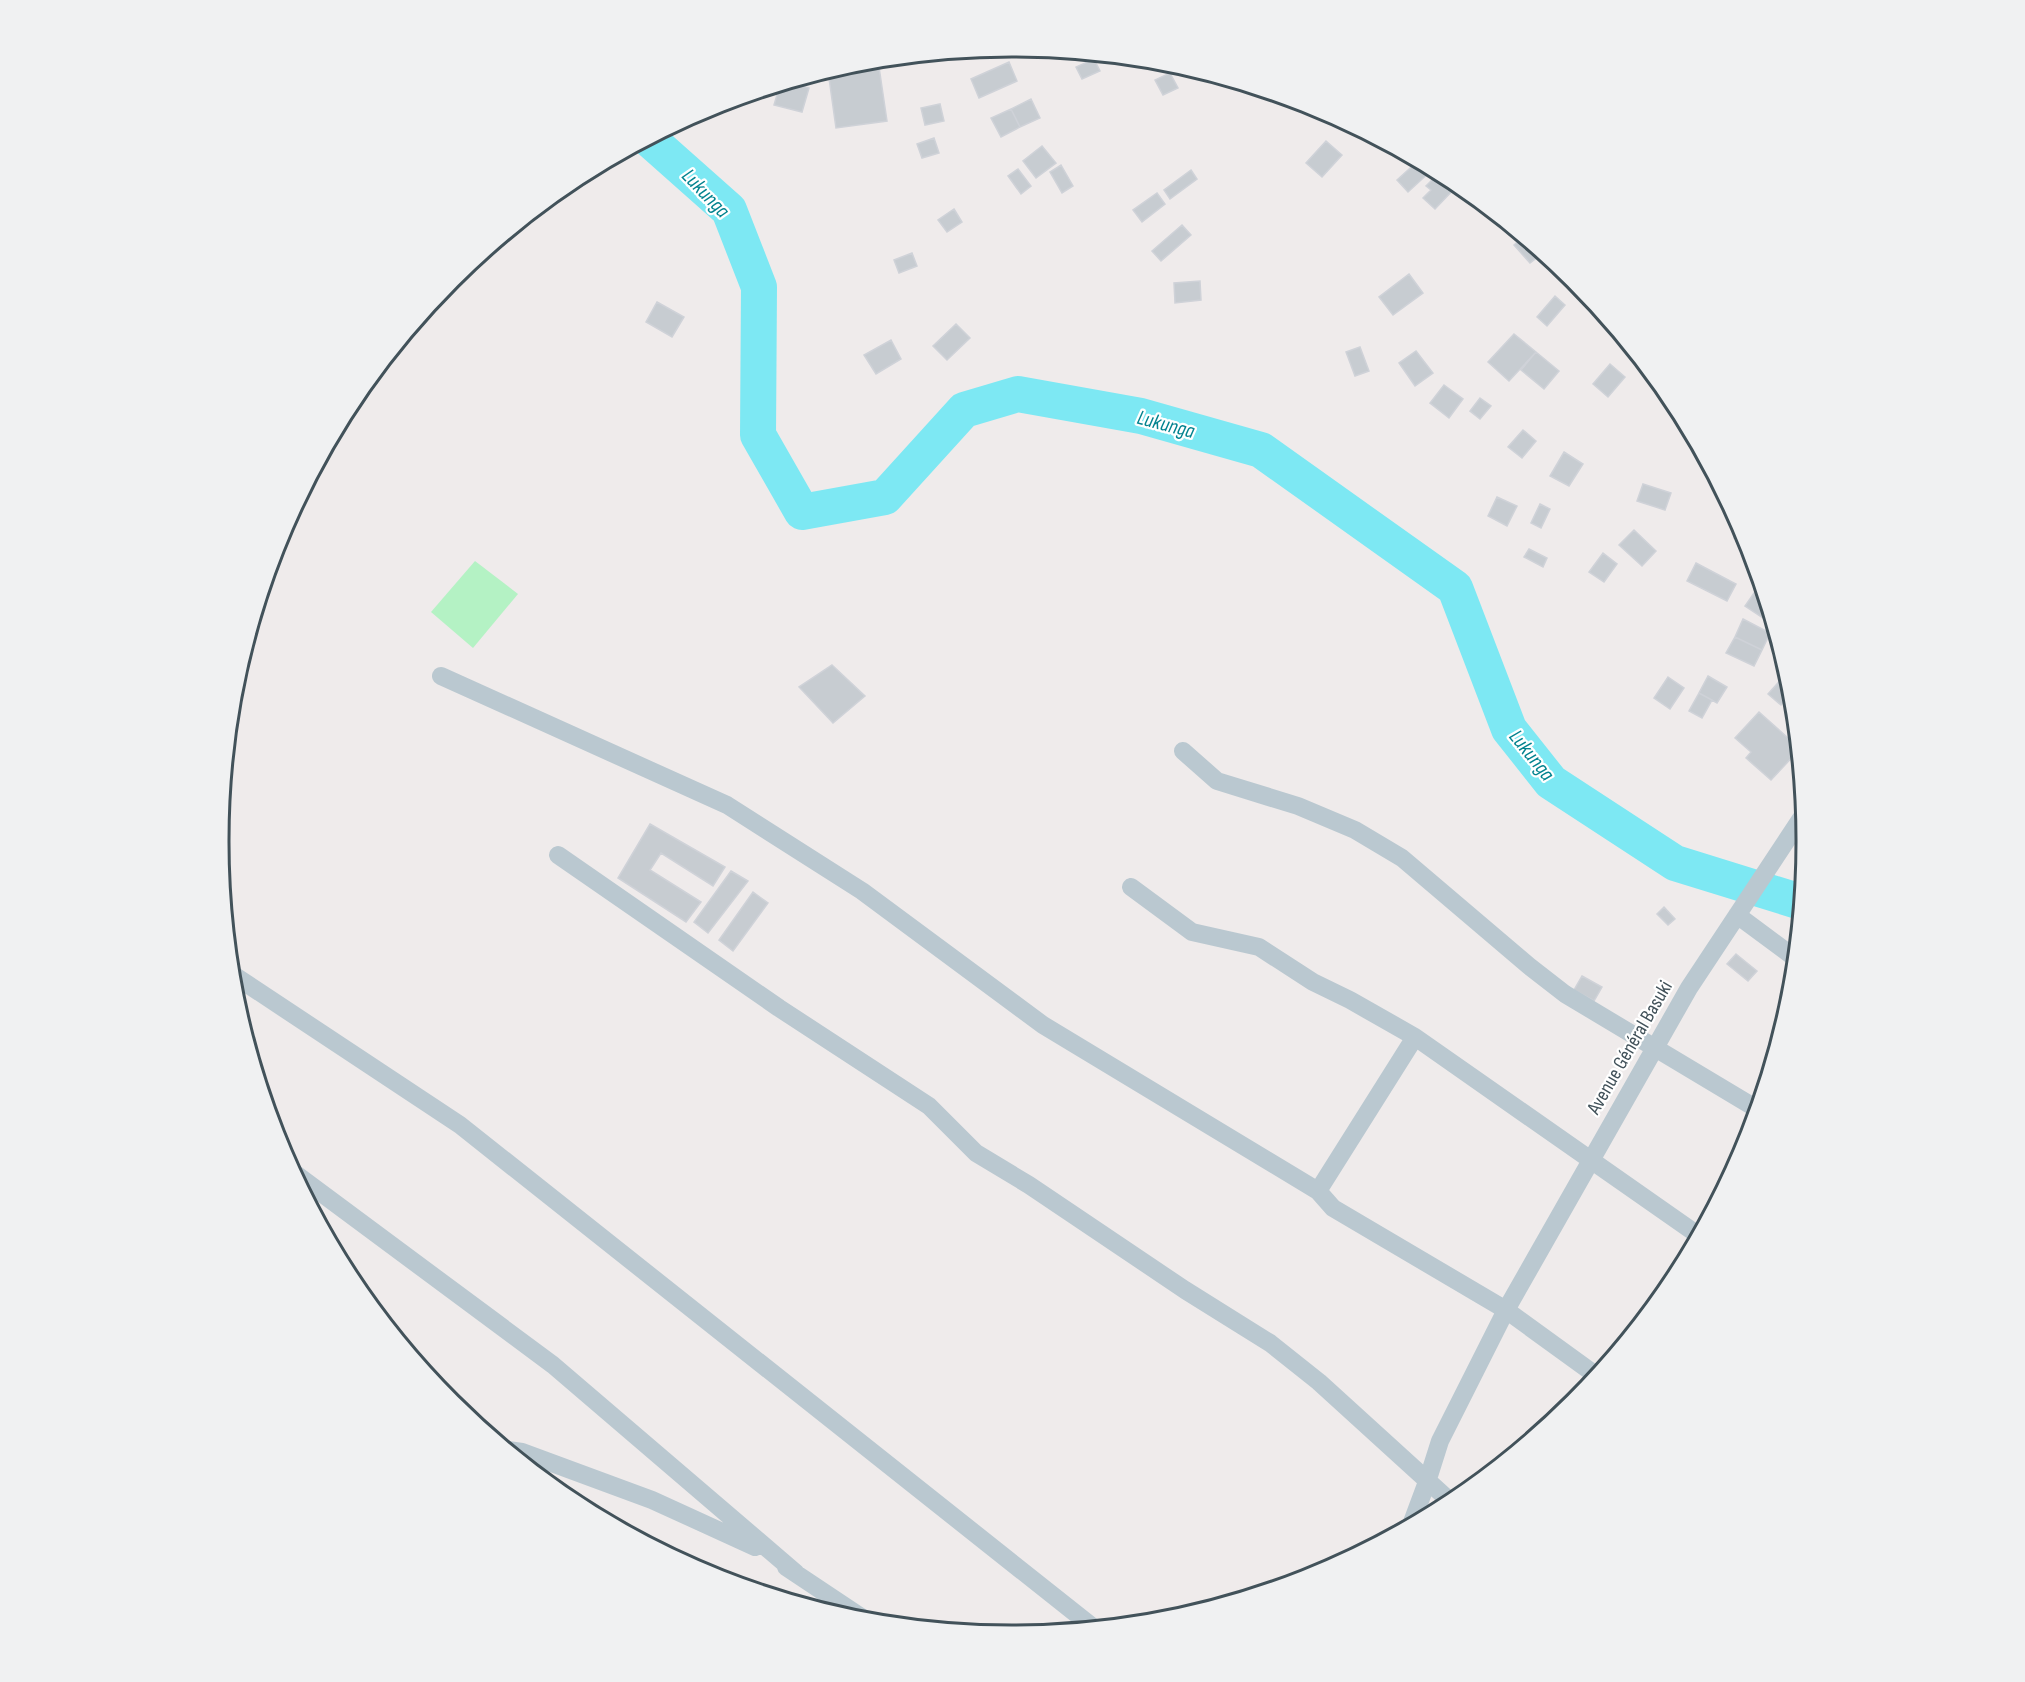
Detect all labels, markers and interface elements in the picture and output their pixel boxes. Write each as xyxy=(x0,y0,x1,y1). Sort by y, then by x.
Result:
water label: Lukunga xyxy=(676,164,735,223)
water label: Lukunga xyxy=(1134,405,1198,444)
water label: Lukunga xyxy=(1504,725,1560,786)
street label: Avenue Général Basuki xyxy=(1581,976,1678,1119)

